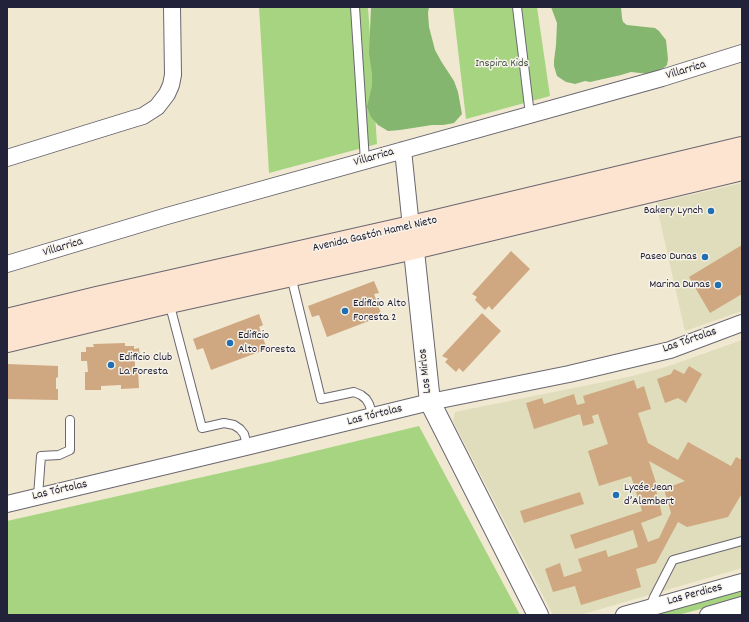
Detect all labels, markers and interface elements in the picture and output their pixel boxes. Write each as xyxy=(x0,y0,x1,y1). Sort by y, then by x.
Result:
park label: Inspira Kids xyxy=(475,57,529,71)
street label: Villarrica xyxy=(664,58,708,84)
street label: Villarrica xyxy=(352,145,396,171)
place label: Bakery Lynch xyxy=(644,204,703,218)
marker: Bakery Lynch xyxy=(706,206,716,216)
street label: Avenida Gastón Hamel Nieto xyxy=(311,214,439,256)
street label: Villarrica xyxy=(41,235,85,261)
place label: Paseo Dunas xyxy=(640,250,697,264)
marker: Paseo Dunas xyxy=(700,252,710,262)
place label: Marina Dunas xyxy=(649,278,710,292)
marker: Marina Dunas xyxy=(713,280,723,290)
place label: Edificio Alto Foresta 2 xyxy=(353,297,406,325)
marker: Edificio Alto Foresta 2 xyxy=(340,306,350,316)
street label: Las Tórtolas xyxy=(661,325,719,357)
place label: Edificio Alto Foresta xyxy=(238,329,295,357)
marker: Edificio Alto Foresta xyxy=(225,338,235,348)
street label: Los Mirlos xyxy=(416,348,436,394)
place label: Edificio Club La Foresta xyxy=(119,351,172,379)
marker: Edificio Club La Foresta xyxy=(106,360,116,370)
street label: Las Tórtolas xyxy=(346,402,404,430)
street label: Las Tórtolas xyxy=(31,478,89,504)
place label: Lycée Jean d’Alembert xyxy=(624,481,674,509)
marker: Lycée Jean d’Alembert xyxy=(611,490,621,500)
street label: Las Perdices xyxy=(666,581,724,609)

